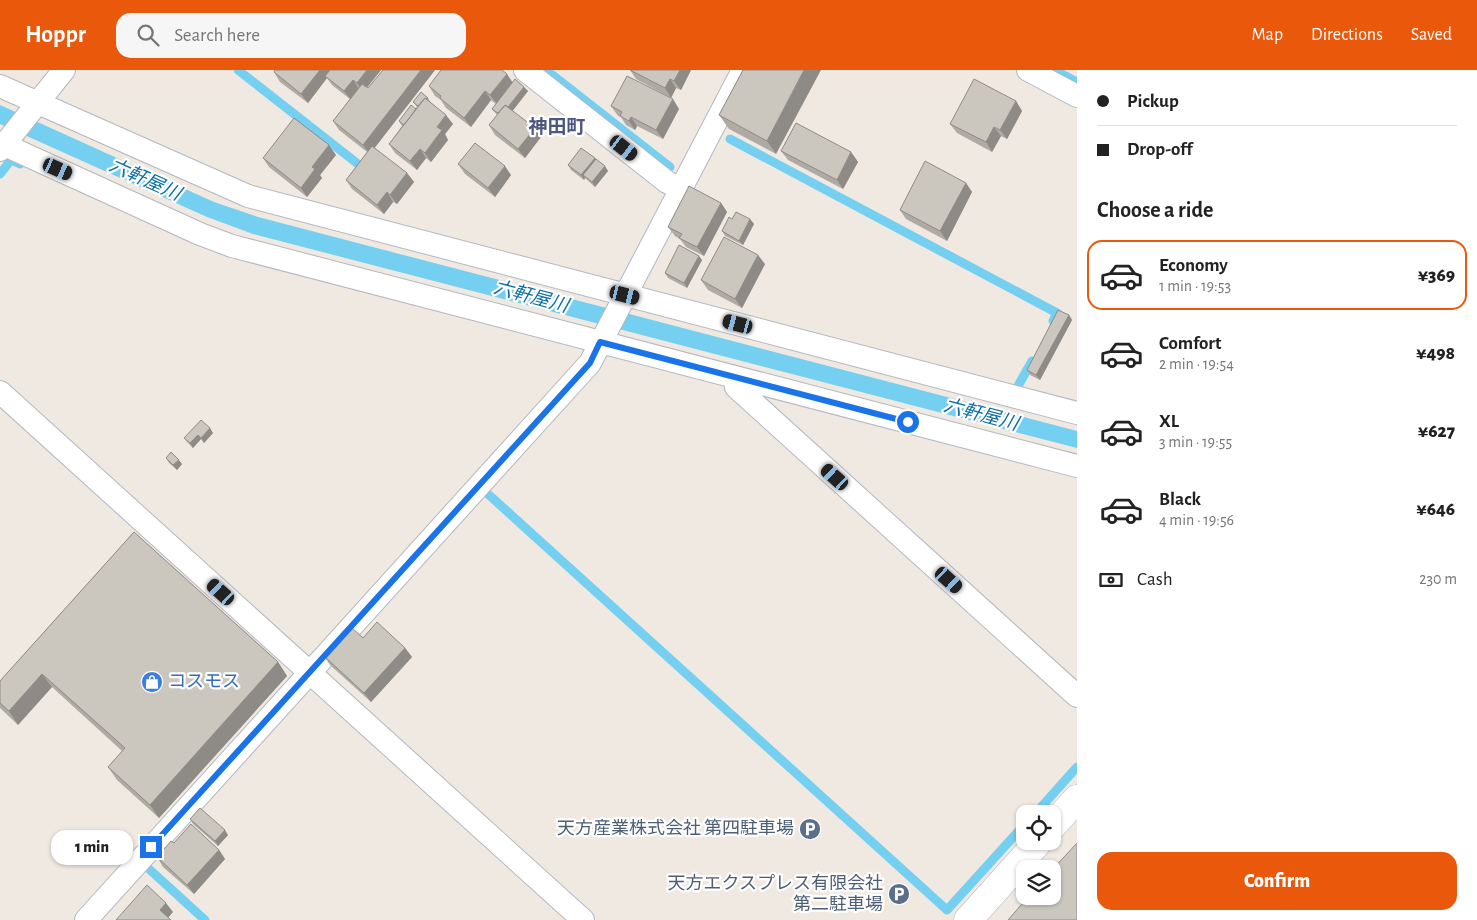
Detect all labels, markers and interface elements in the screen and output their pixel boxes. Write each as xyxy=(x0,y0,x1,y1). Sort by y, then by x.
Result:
search box xyxy=(116,13,466,58)
icon: search xyxy=(134,21,162,49)
text: Hoppr xyxy=(25,23,86,47)
text: Search here xyxy=(174,26,260,45)
text: Map xyxy=(1252,26,1283,44)
text: Directions xyxy=(1311,26,1383,44)
text: Saved xyxy=(1411,26,1452,44)
text: Pickup xyxy=(1127,92,1179,111)
district label: 神田町 xyxy=(528,116,586,137)
car xyxy=(607,133,640,163)
text: Drop-off xyxy=(1127,140,1192,159)
water label: 六軒屋川 xyxy=(106,155,186,205)
car xyxy=(41,156,74,182)
text: Choose a ride xyxy=(1097,199,1213,221)
icon: car xyxy=(1099,253,1144,298)
text: Economy xyxy=(1159,256,1228,275)
text: ¥369 xyxy=(1418,266,1455,285)
water label: 六軒屋川 xyxy=(492,277,572,317)
text: 1 min · 19:53 xyxy=(1159,278,1231,294)
car xyxy=(608,284,641,306)
car xyxy=(721,313,754,335)
icon: car xyxy=(1099,331,1144,376)
text: Comfort xyxy=(1159,334,1221,353)
text: ¥498 xyxy=(1416,344,1455,363)
text: 2 min · 19:54 xyxy=(1159,356,1234,372)
water label: 六軒屋川 xyxy=(942,395,1022,435)
icon: car xyxy=(1099,409,1144,454)
route start xyxy=(897,411,919,433)
text: XL xyxy=(1159,412,1179,431)
text: ¥627 xyxy=(1418,422,1455,441)
text: 3 min · 19:55 xyxy=(1159,434,1232,450)
car xyxy=(818,461,851,493)
icon: car xyxy=(1099,487,1144,532)
text: Black xyxy=(1159,490,1201,509)
text: ¥646 xyxy=(1416,500,1455,519)
text: 4 min · 19:56 xyxy=(1159,512,1234,528)
car xyxy=(932,564,965,596)
icon: cash xyxy=(1097,566,1125,594)
text: Cash xyxy=(1137,570,1173,589)
text: 230 m xyxy=(1419,571,1457,587)
car xyxy=(204,576,237,608)
shop icon: コスモス xyxy=(140,670,164,694)
place label: コスモス xyxy=(168,673,240,691)
map controls xyxy=(1016,805,1061,905)
button: locate xyxy=(1016,805,1061,850)
parking icon: 天方産業株式会社 第四駐車場 xyxy=(798,817,822,841)
place label: 天方産業株式会社 第四駐車場 xyxy=(557,818,794,838)
callout: 1 min xyxy=(51,830,134,864)
route end xyxy=(140,836,162,858)
text: 1 min xyxy=(75,839,109,855)
button: Confirm xyxy=(1097,852,1457,910)
button: layers xyxy=(1016,860,1061,905)
place label: 天方エクスプレス有限会社 第二駐車場 xyxy=(668,873,883,914)
parking icon: 天方エクスプレス有限会社 第二駐車場 xyxy=(887,882,911,906)

